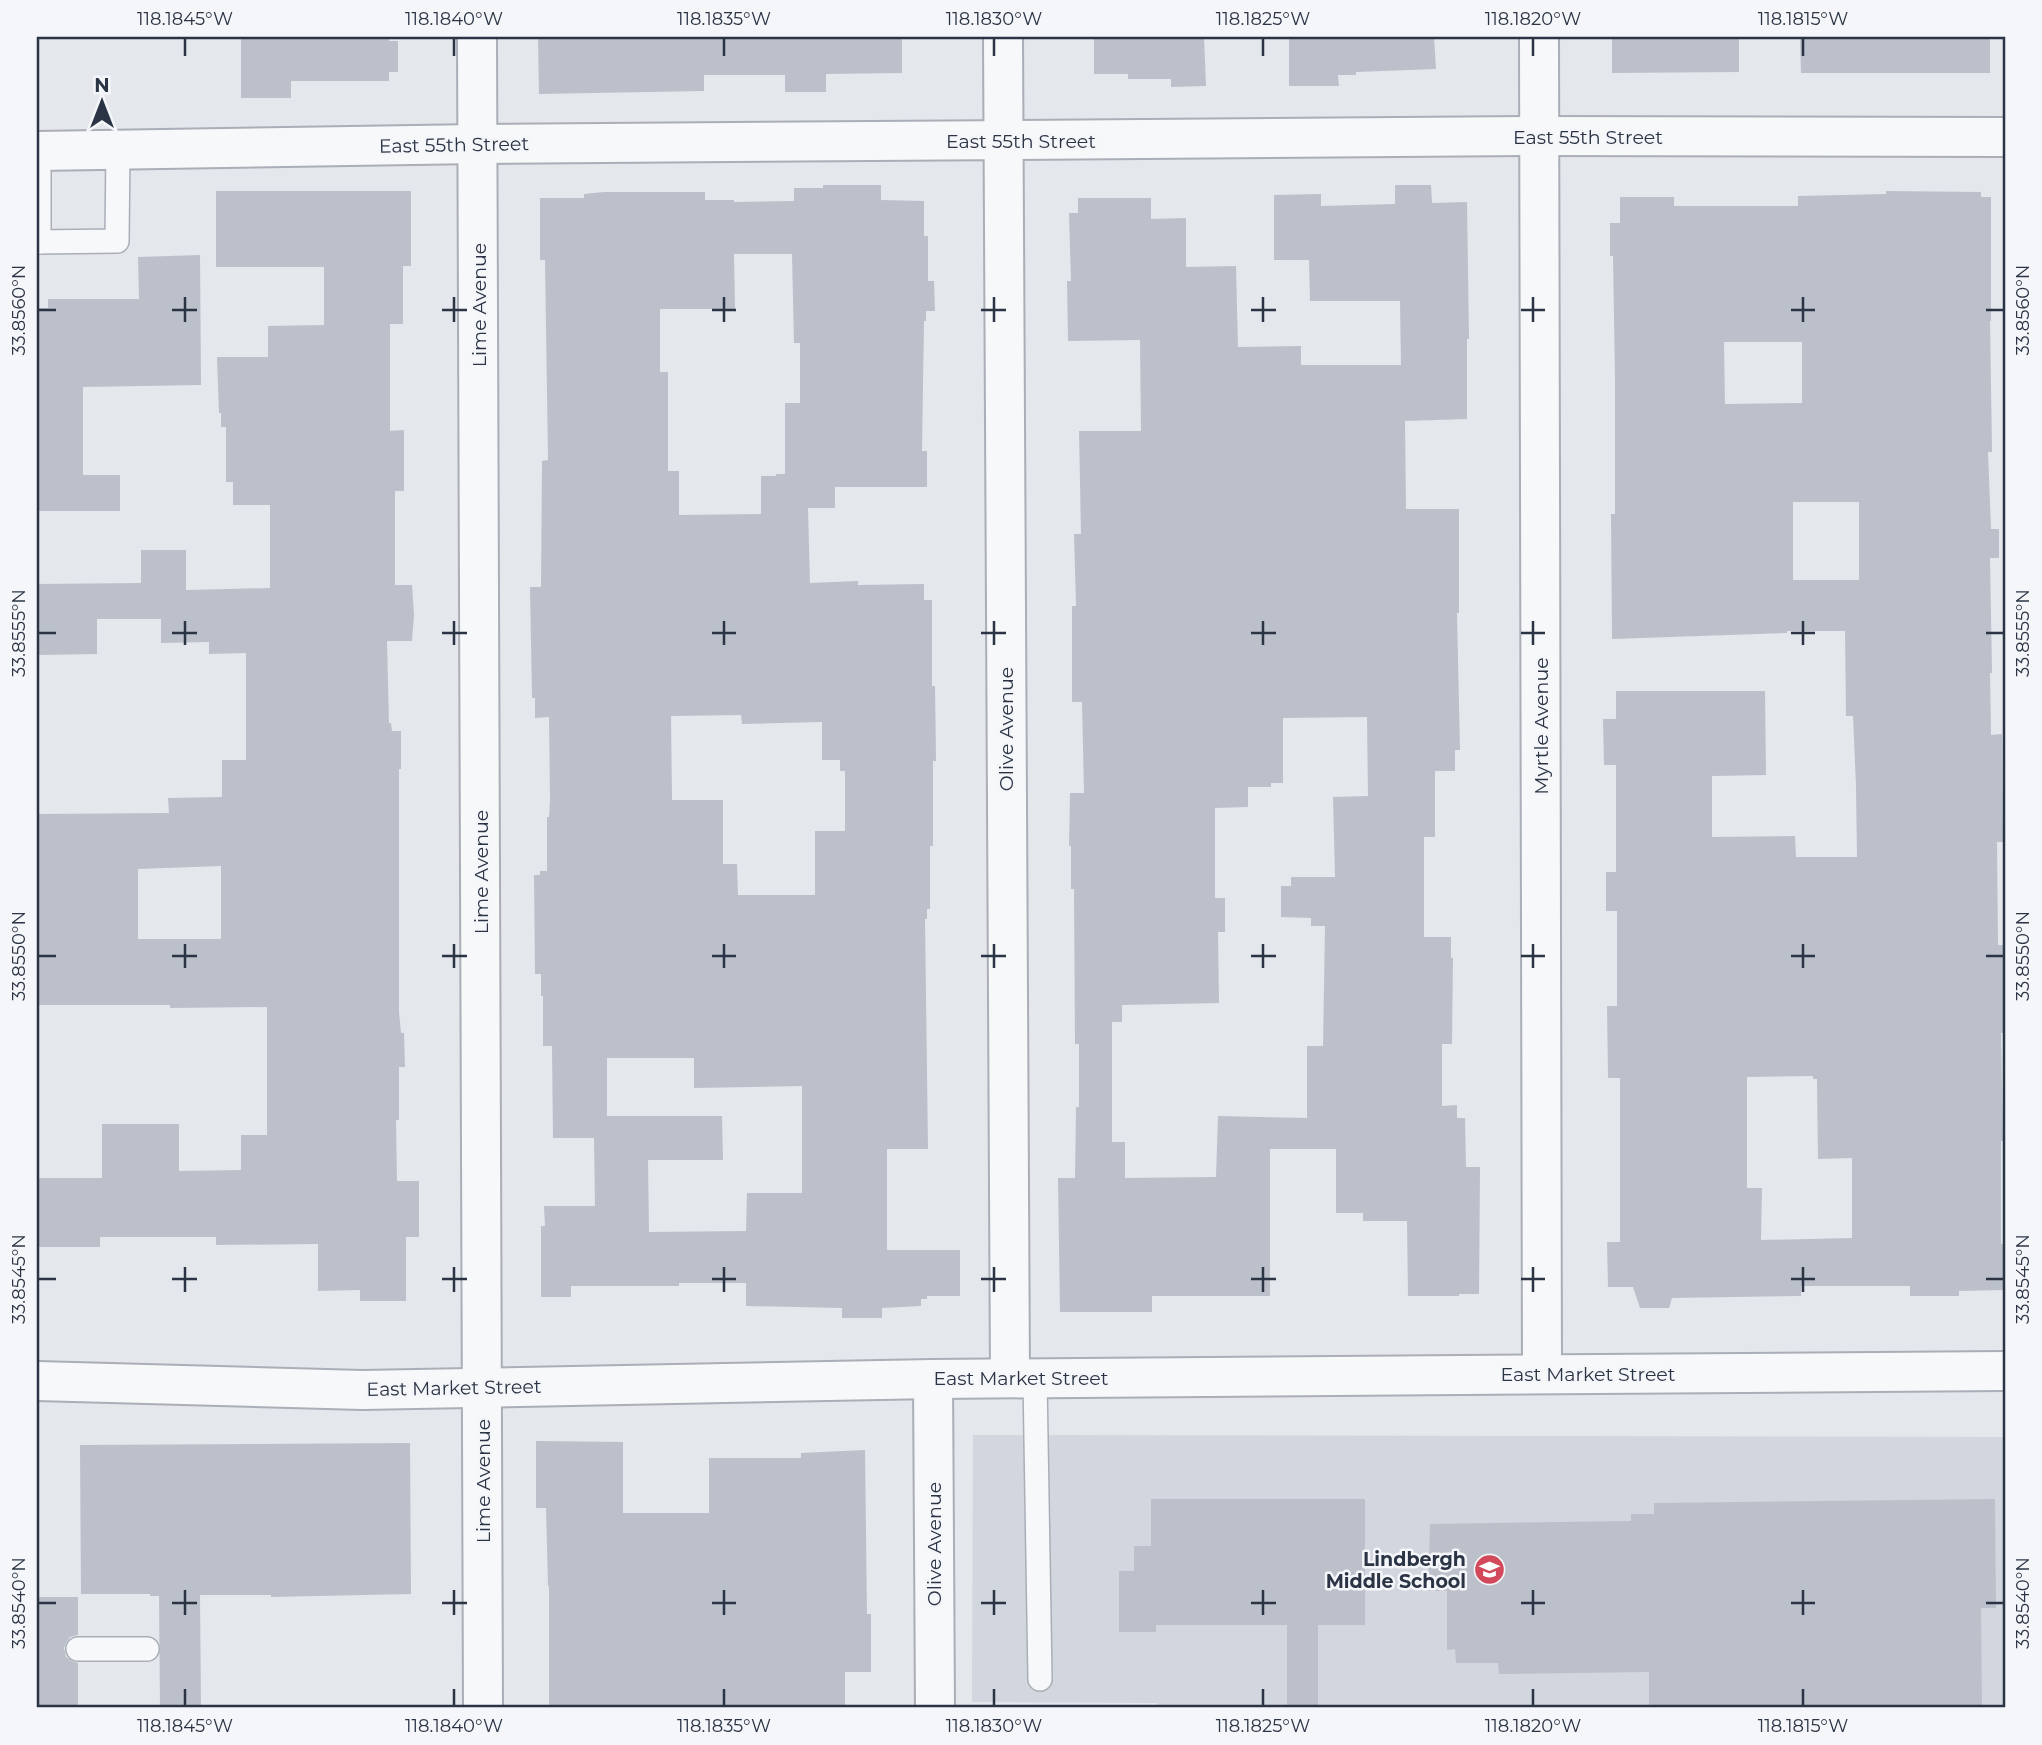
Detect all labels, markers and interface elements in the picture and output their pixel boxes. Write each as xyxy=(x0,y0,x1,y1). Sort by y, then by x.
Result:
text: 118.1845°W xyxy=(137,8,233,30)
text: 118.1840°W xyxy=(405,8,503,30)
text: 118.1835°W xyxy=(677,8,771,30)
text: 118.1830°W xyxy=(946,8,1042,30)
text: 118.1825°W xyxy=(1216,8,1310,30)
text: 118.1820°W xyxy=(1485,8,1581,30)
text: 118.1815°W xyxy=(1758,8,1848,30)
north arrow xyxy=(66,66,136,136)
text: N xyxy=(94,74,110,97)
street label: East 55th Street xyxy=(1513,126,1663,149)
street label: East 55th Street xyxy=(946,130,1096,153)
street label: East 55th Street xyxy=(379,132,530,158)
street label: Lime Avenue xyxy=(468,243,491,367)
text: 33.8560°N xyxy=(8,265,30,355)
text: 33.8560°N xyxy=(2012,265,2034,355)
text: 33.8555°N xyxy=(8,589,30,677)
text: 33.8555°N xyxy=(2012,589,2034,677)
street label: Myrtle Avenue xyxy=(1530,657,1553,795)
street label: Olive Avenue xyxy=(995,667,1018,791)
street label: Lime Avenue xyxy=(470,810,493,934)
text: 33.8550°N xyxy=(8,911,30,1001)
text: 33.8550°N xyxy=(2012,911,2034,1001)
text: 33.8545°N xyxy=(8,1234,30,1324)
text: 33.8545°N xyxy=(2012,1234,2034,1324)
street label: East Market Street xyxy=(1500,1363,1676,1386)
street label: East Market Street xyxy=(933,1367,1109,1390)
street label: East Market Street xyxy=(366,1375,542,1401)
street label: Lime Avenue xyxy=(472,1419,495,1543)
street label: Olive Avenue xyxy=(923,1482,946,1606)
place label: Lindbergh Middle School xyxy=(1326,1548,1466,1593)
school or university icon: Lindbergh Middle School xyxy=(1472,1553,1506,1587)
text: 33.8540°N xyxy=(8,1557,30,1649)
text: 33.8540°N xyxy=(2012,1557,2034,1649)
text: 118.1845°W xyxy=(137,1715,233,1737)
text: 118.1840°W xyxy=(405,1715,503,1737)
text: 118.1835°W xyxy=(677,1715,771,1737)
text: 118.1830°W xyxy=(946,1715,1042,1737)
text: 118.1825°W xyxy=(1216,1715,1310,1737)
text: 118.1820°W xyxy=(1485,1715,1581,1737)
text: 118.1815°W xyxy=(1758,1715,1848,1737)

